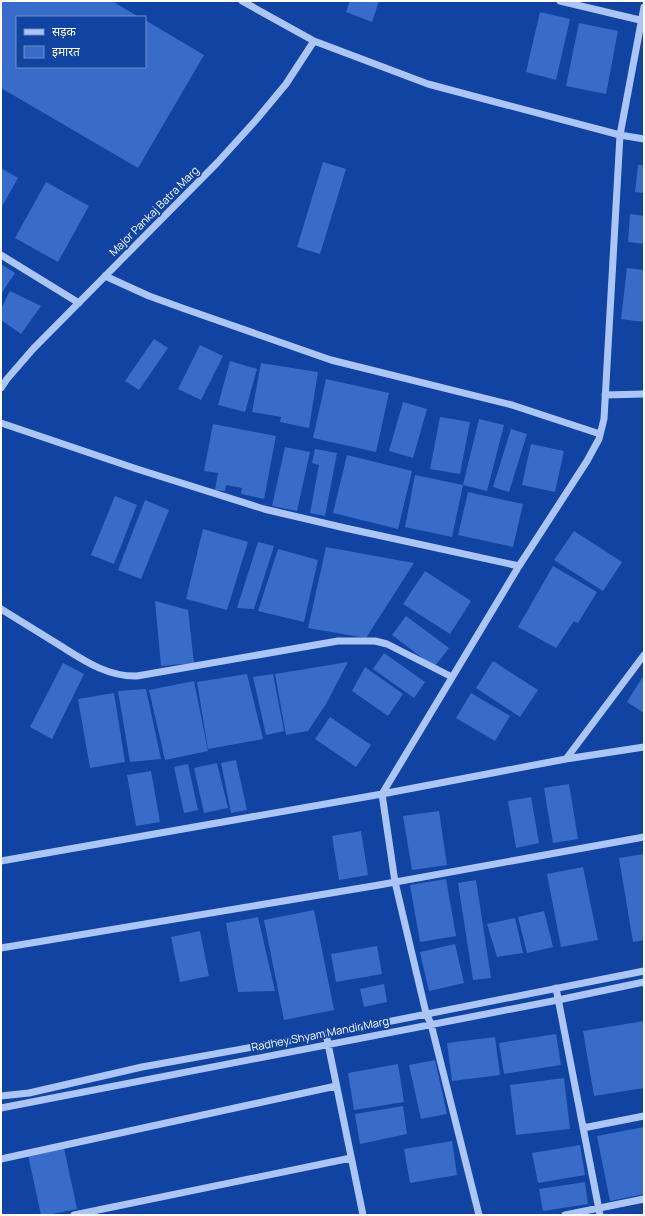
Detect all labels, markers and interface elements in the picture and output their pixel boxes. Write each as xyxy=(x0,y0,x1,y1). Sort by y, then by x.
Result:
legend xyxy=(16,16,146,68)
text: सड़क xyxy=(52,23,77,40)
text: इमारत xyxy=(52,43,81,60)
street label: Major Pankaj Batra Marg xyxy=(105,162,202,259)
street label: Radhey Shyam Mandir Marg xyxy=(250,1013,390,1054)

